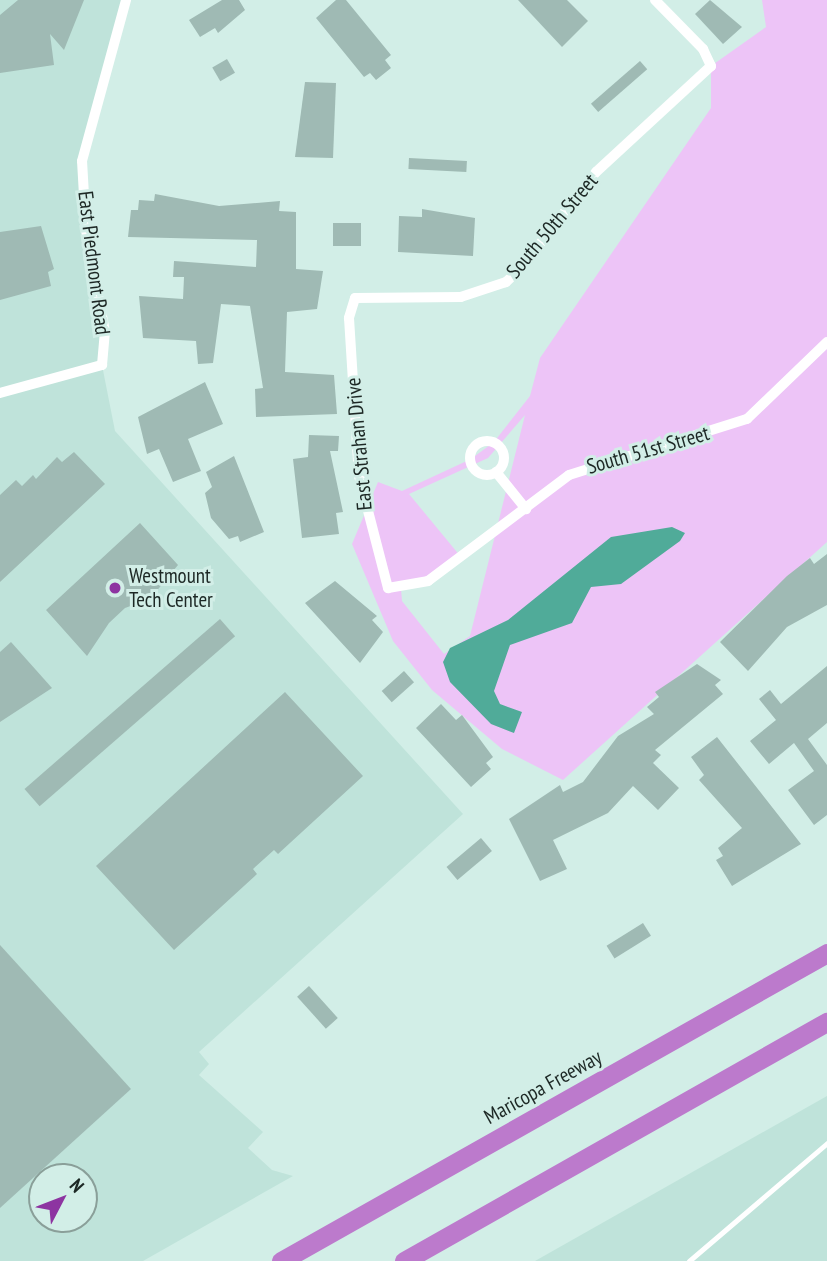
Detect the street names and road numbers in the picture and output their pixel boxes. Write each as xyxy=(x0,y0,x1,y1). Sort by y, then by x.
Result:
street label: South 50th Street xyxy=(501,169,603,283)
street label: East Piedmont Road xyxy=(73,190,115,336)
street label: East Strahan Drive xyxy=(341,377,377,511)
street label: South 51st Street xyxy=(584,420,712,480)
street label: Maricopa Freeway xyxy=(480,1044,606,1130)

